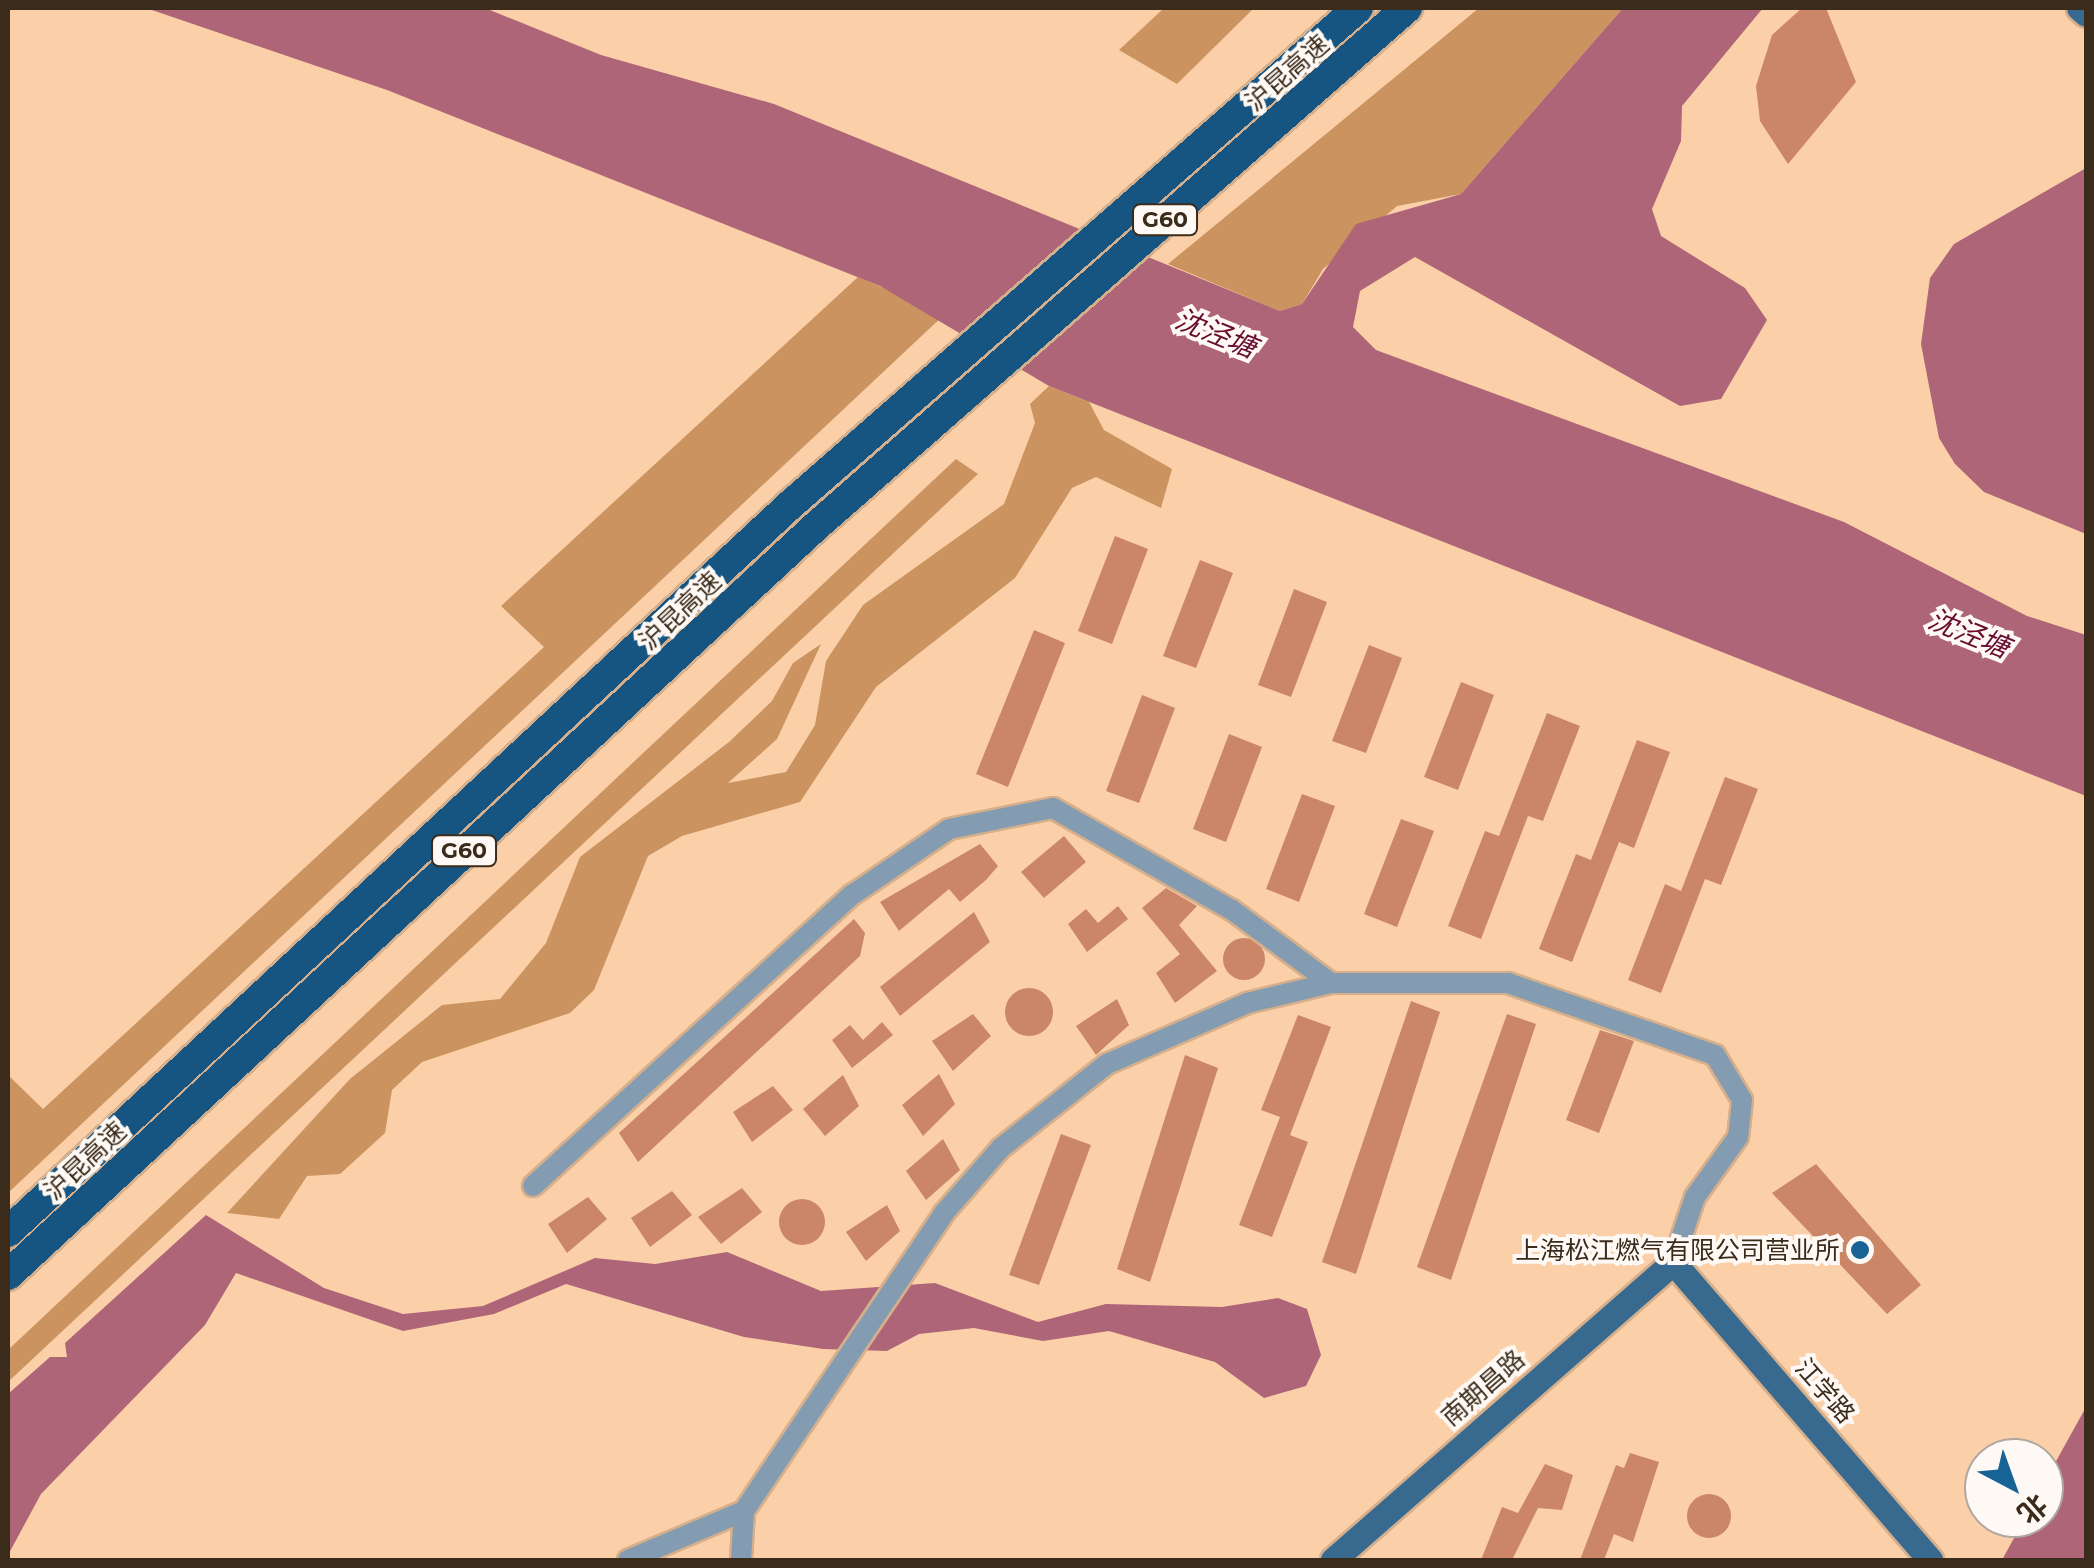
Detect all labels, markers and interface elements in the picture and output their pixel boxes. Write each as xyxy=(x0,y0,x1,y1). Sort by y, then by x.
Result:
street label: 沪昆高速 xyxy=(1239,29,1335,117)
road number: G60 xyxy=(1130,203,1200,237)
water label: 沈泾塘 xyxy=(1171,302,1261,364)
street label: 沪昆高速 xyxy=(633,566,727,656)
water label: 沈泾塘 xyxy=(1924,602,2014,664)
road number: G60 xyxy=(429,834,499,868)
street label: 沪昆高速 xyxy=(38,1116,132,1206)
place label: 上海松江燃气有限公司营业所 xyxy=(1515,1235,1840,1265)
marker: 上海松江燃气有限公司营业所 xyxy=(1849,1239,1871,1261)
street label: 南期昌路 xyxy=(1435,1344,1531,1432)
street label: 江学路 xyxy=(1789,1353,1861,1429)
north arrow xyxy=(1964,1438,2064,1538)
text: 北 xyxy=(2011,1487,2054,1531)

